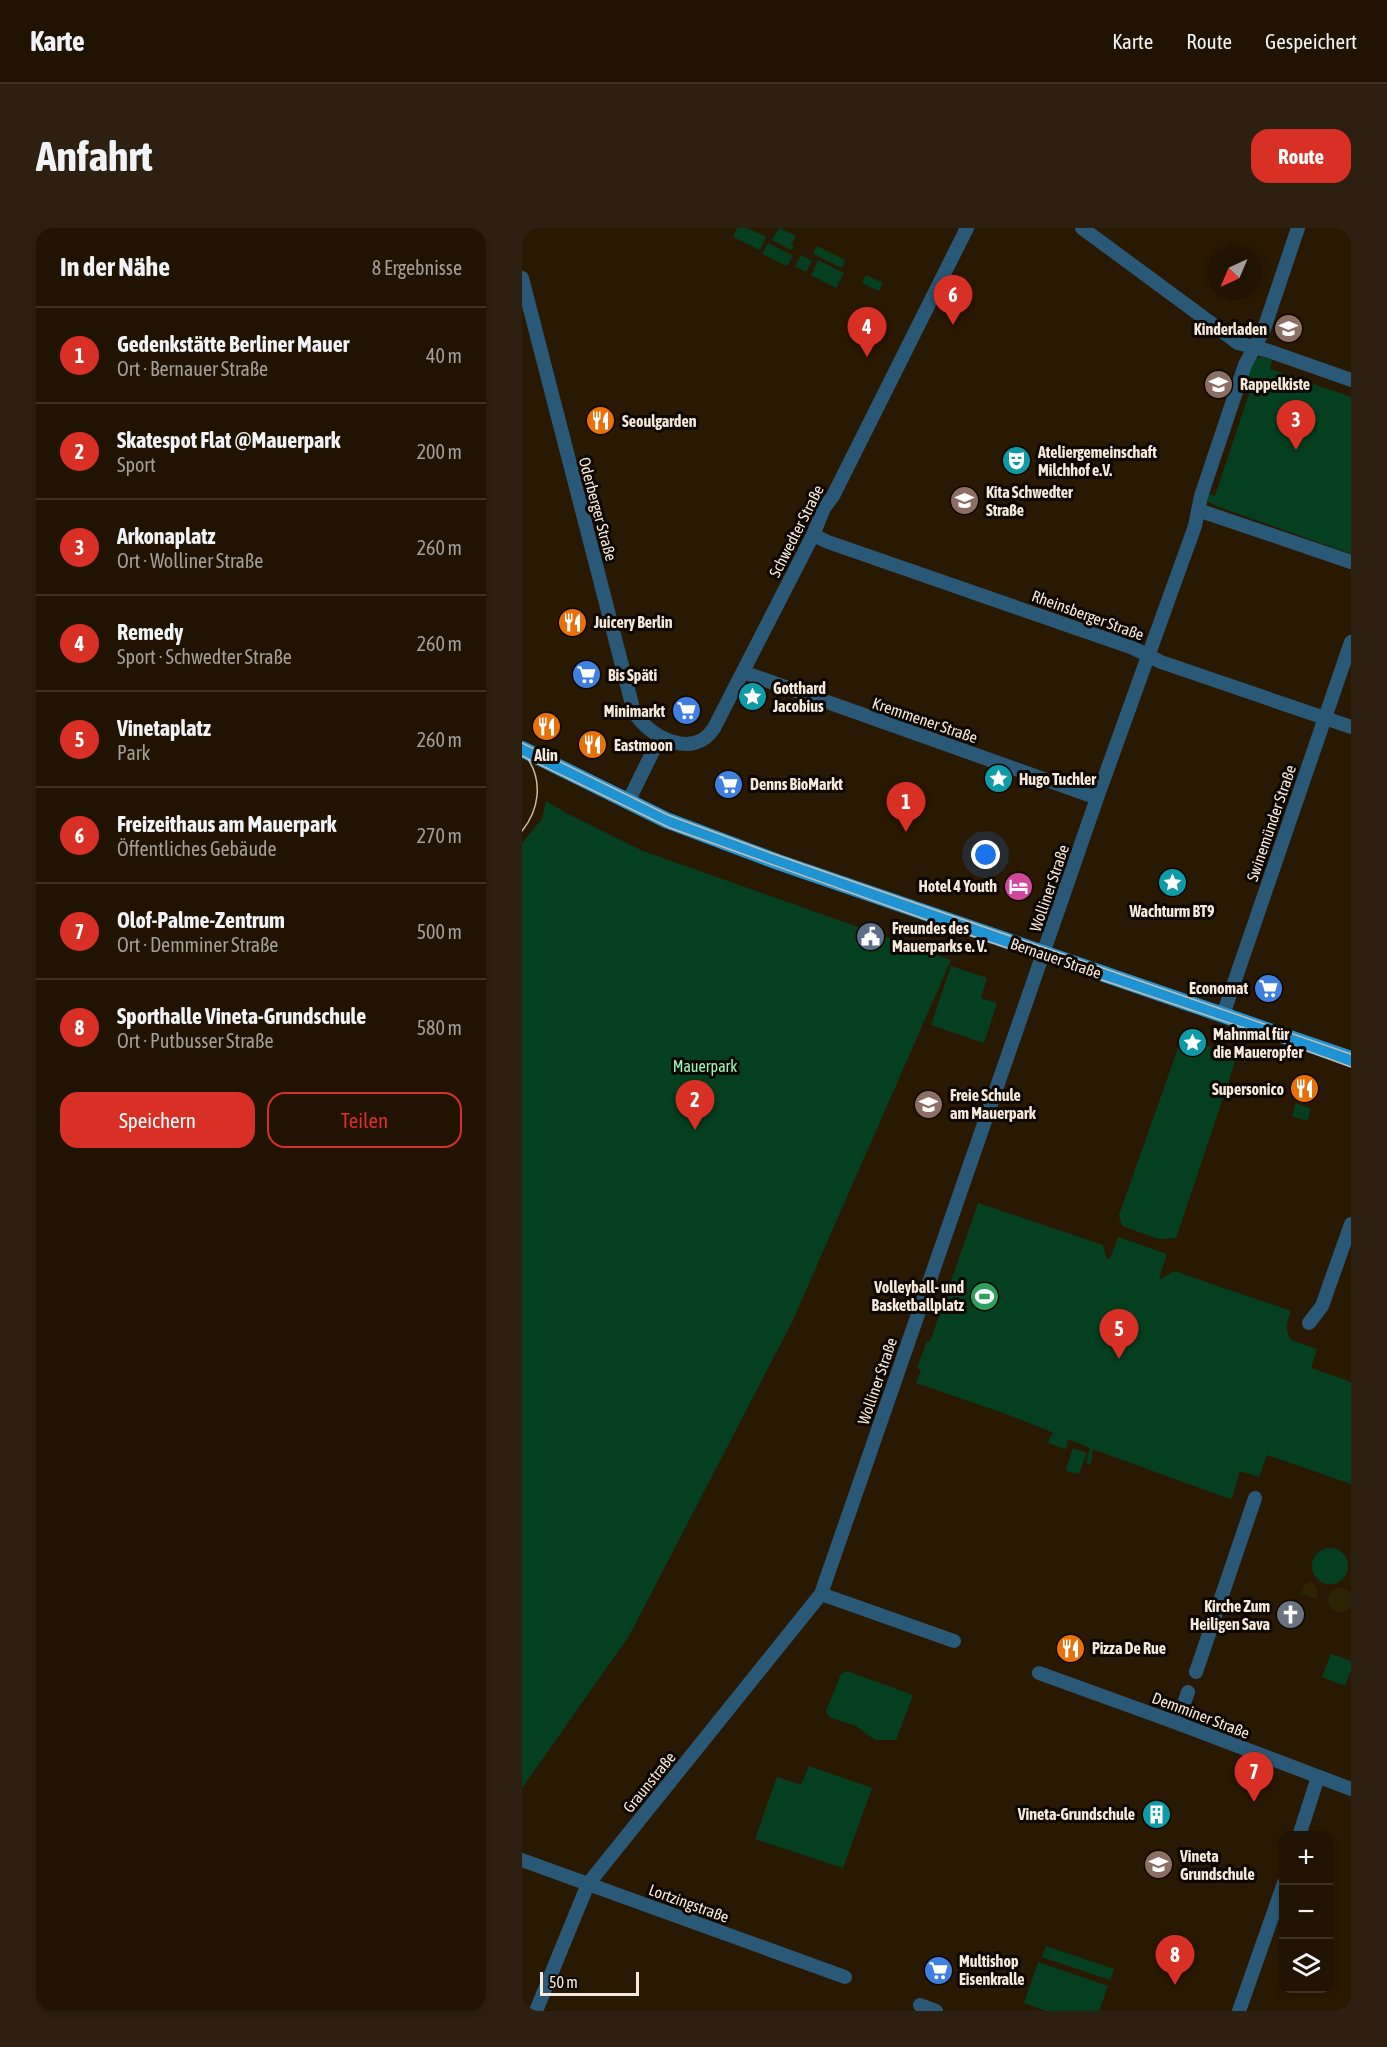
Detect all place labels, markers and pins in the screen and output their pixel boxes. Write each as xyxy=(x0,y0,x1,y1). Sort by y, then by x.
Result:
pin: 6 xyxy=(934,276,972,325)
pin: 4 xyxy=(848,308,886,357)
school or university icon: Kinderladen xyxy=(1272,313,1304,345)
place label: Kinderladen xyxy=(1194,320,1267,338)
school or university icon: Rappelkiste xyxy=(1203,368,1235,400)
place label: Rappelkiste xyxy=(1240,375,1310,393)
pin: 3 xyxy=(1276,400,1316,450)
restaurant icon: Seoulgarden xyxy=(585,405,617,437)
place label: Seoulgarden xyxy=(622,412,697,430)
place label: Ateliergemeinschaft Milchhof e.V. xyxy=(1037,443,1157,479)
theatre icon: Ateliergemeinschaft Milchhof e.V. xyxy=(1001,445,1033,477)
place label: Kita Schwedter Straße xyxy=(986,483,1073,519)
school or university icon: Kita Schwedter Straße xyxy=(949,485,981,517)
restaurant icon: Juicery Berlin xyxy=(557,606,589,638)
place label: Juicery Berlin xyxy=(593,613,673,631)
supermarket icon: Bis Späti xyxy=(571,659,603,691)
place label: Bis Späti xyxy=(608,666,657,684)
place label: Gotthard Jacobius xyxy=(772,679,826,715)
place icon: Gotthard Jacobius xyxy=(736,681,768,713)
supermarket icon: Minimarkt xyxy=(670,695,702,727)
place label: Minimarkt xyxy=(604,702,665,720)
restaurant icon: Alin xyxy=(530,711,562,743)
restaurant icon: Eastmoon xyxy=(577,729,609,761)
place label: Eastmoon xyxy=(614,736,673,754)
place label: Alin xyxy=(533,746,558,764)
place icon: Hugo Tuchler xyxy=(982,763,1014,795)
supermarket icon: Denns BioMarkt xyxy=(713,768,745,800)
place label: Hugo Tuchler xyxy=(1019,770,1096,788)
place label: Denns BioMarkt xyxy=(750,775,843,793)
pin: 1 xyxy=(886,782,926,832)
place icon: Wachturm BT9 xyxy=(1156,867,1188,899)
hotel icon: Hotel 4 Youth xyxy=(1002,870,1034,902)
place label: Hotel 4 Youth xyxy=(919,877,997,895)
place label: Wachturm BT9 xyxy=(1128,902,1215,920)
place label: Freundes des Mauerparks e. V. xyxy=(892,919,987,955)
public building icon: Freundes des Mauerparks e. V. xyxy=(855,921,887,953)
supermarket icon: Economat xyxy=(1253,972,1285,1004)
place label: Economat xyxy=(1189,979,1248,997)
place label: Mahnmal für die Maueropfer xyxy=(1213,1025,1303,1061)
place icon: Mahnmal für die Maueropfer xyxy=(1176,1027,1208,1059)
restaurant icon: Supersonico xyxy=(1289,1073,1321,1105)
pin: 2 xyxy=(676,1080,714,1130)
place label: Supersonico xyxy=(1212,1080,1284,1098)
place label: Freie Schule am Mauerpark xyxy=(950,1086,1037,1122)
school or university icon: Freie Schule am Mauerpark xyxy=(913,1088,945,1120)
place label: Volleyball- und Basketballplatz xyxy=(872,1278,964,1314)
sports icon: Volleyball- und Basketballplatz xyxy=(969,1280,1001,1312)
pin: 5 xyxy=(1100,1310,1138,1359)
place label: Kirche Zum Heiligen Sava xyxy=(1190,1597,1270,1633)
church icon: Kirche Zum Heiligen Sava xyxy=(1275,1599,1307,1631)
restaurant icon: Pizza De Rue xyxy=(1055,1632,1087,1664)
place label: Pizza De Rue xyxy=(1092,1639,1166,1657)
pin: 7 xyxy=(1234,1752,1274,1802)
building icon: Vineta-Grundschule xyxy=(1140,1798,1172,1830)
place label: Vineta-Grundschule xyxy=(1017,1805,1135,1823)
place label: Vineta Grundschule xyxy=(1179,1847,1255,1883)
school or university icon: Vineta Grundschule xyxy=(1143,1849,1175,1881)
pin: 8 xyxy=(1156,1936,1194,1985)
place label: Multishop Eisenkralle xyxy=(959,1952,1025,1988)
supermarket icon: Multishop Eisenkralle xyxy=(922,1954,954,1986)

